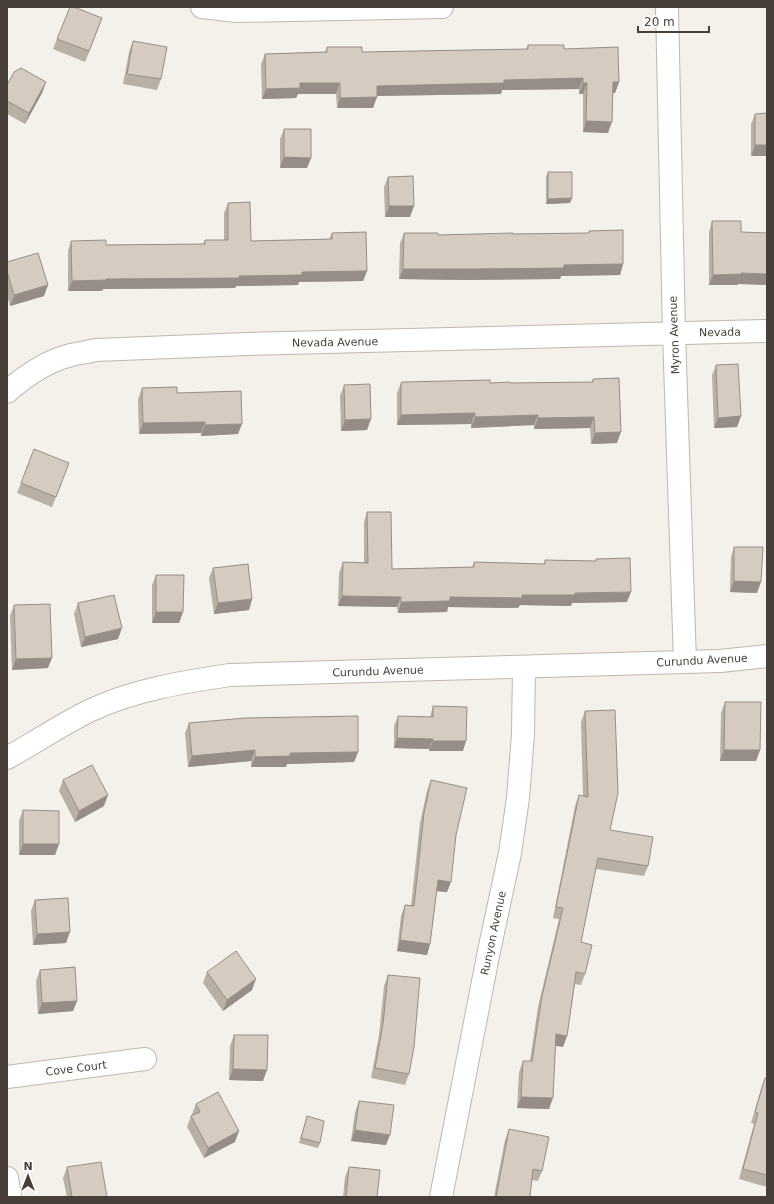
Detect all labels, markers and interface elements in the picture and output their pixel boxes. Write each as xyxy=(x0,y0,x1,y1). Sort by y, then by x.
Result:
scale bar xyxy=(638,8,709,34)
text: 20 m xyxy=(644,15,675,29)
street label: Myron Avenue xyxy=(667,295,682,374)
street label: Nevada xyxy=(699,326,741,339)
street label: Nevada Avenue xyxy=(292,335,379,350)
street label: Curundu Avenue xyxy=(656,652,748,669)
street label: Curundu Avenue xyxy=(332,663,424,680)
street label: Runyon Avenue xyxy=(478,890,509,976)
street label: Cove Court xyxy=(45,1058,108,1079)
north arrow xyxy=(8,1156,48,1196)
text: N xyxy=(23,1160,33,1173)

